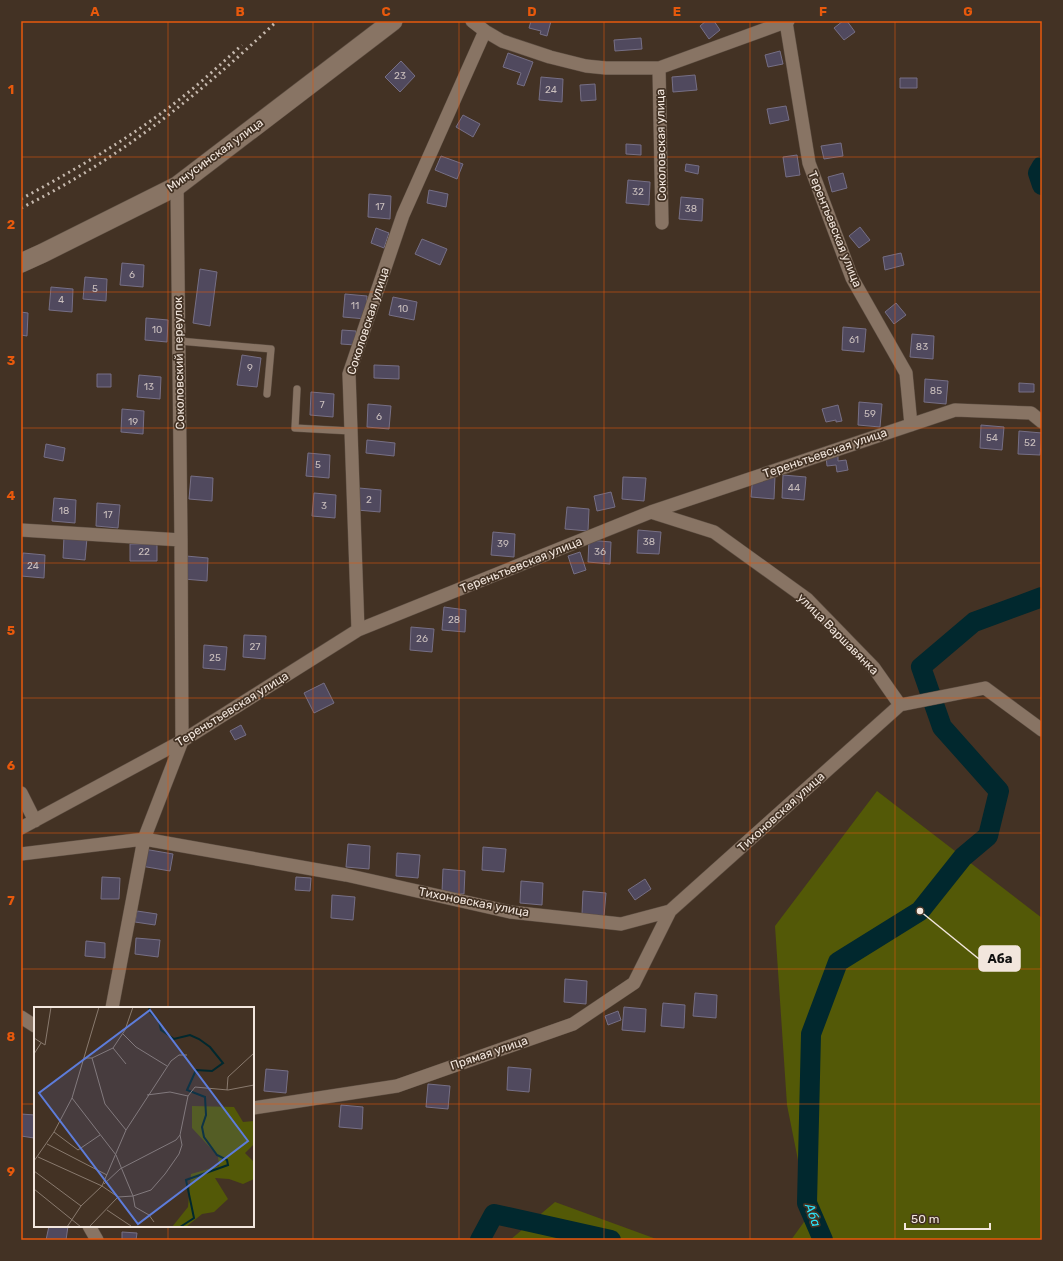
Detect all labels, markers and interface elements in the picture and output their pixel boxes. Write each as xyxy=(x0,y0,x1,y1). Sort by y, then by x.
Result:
text: A xyxy=(90,4,100,19)
text: B xyxy=(235,4,245,19)
text: C xyxy=(381,4,391,19)
text: D xyxy=(527,4,537,19)
text: E xyxy=(673,4,681,19)
text: F xyxy=(819,4,827,19)
text: G xyxy=(963,4,973,19)
house number: 23 xyxy=(394,70,406,82)
text: 1 xyxy=(8,82,14,97)
house number: 24 xyxy=(545,84,557,96)
street label: Соколовская улица xyxy=(653,89,669,201)
street label: Минусинская улица xyxy=(164,115,266,195)
street label: Терентьевская улица xyxy=(805,169,865,289)
house number: 32 xyxy=(632,186,644,198)
house number: 17 xyxy=(375,201,385,213)
house number: 38 xyxy=(685,203,697,215)
text: 2 xyxy=(7,217,15,232)
street label: Соколовская улица xyxy=(344,266,392,376)
house number: 6 xyxy=(129,269,135,281)
house number: 5 xyxy=(92,283,98,295)
house number: 4 xyxy=(58,294,64,306)
street label: Соколовский переулок xyxy=(171,296,187,430)
house number: 11 xyxy=(351,300,359,312)
house number: 10 xyxy=(398,303,408,315)
house number: 10 xyxy=(152,324,162,336)
house number: 61 xyxy=(849,334,859,346)
house number: 83 xyxy=(916,341,928,353)
text: 3 xyxy=(7,353,16,368)
house number: 9 xyxy=(247,362,253,374)
house number: 13 xyxy=(144,381,154,393)
house number: 85 xyxy=(930,385,942,397)
house number: 7 xyxy=(319,399,325,411)
house number: 59 xyxy=(864,408,876,420)
house number: 6 xyxy=(376,411,382,423)
house number: 19 xyxy=(128,416,138,428)
street label: Тереньтьевская улица xyxy=(761,425,889,481)
house number: 54 xyxy=(986,432,998,444)
house number: 52 xyxy=(1024,437,1036,449)
house number: 5 xyxy=(315,459,321,471)
house number: 44 xyxy=(788,482,800,494)
text: 4 xyxy=(7,488,16,503)
house number: 2 xyxy=(366,494,372,506)
house number: 3 xyxy=(321,500,327,512)
house number: 18 xyxy=(59,505,69,517)
house number: 17 xyxy=(103,509,113,521)
street label: Тереньтьевская улица xyxy=(458,534,584,596)
house number: 38 xyxy=(643,536,655,548)
house number: 39 xyxy=(497,538,509,550)
house number: 22 xyxy=(138,546,150,558)
house number: 36 xyxy=(594,546,606,558)
house number: 24 xyxy=(27,560,39,572)
street label: улица Варшавянка xyxy=(795,591,881,677)
house number: 28 xyxy=(448,614,460,626)
text: 5 xyxy=(7,623,15,638)
house number: 26 xyxy=(416,633,428,645)
house number: 27 xyxy=(250,641,261,653)
house number: 25 xyxy=(209,652,221,664)
street label: Тереньтьевская улица xyxy=(173,669,291,749)
text: 6 xyxy=(7,758,16,773)
street label: Тихоновская улица xyxy=(735,769,827,855)
street label: Тихоновская улица xyxy=(418,884,530,920)
text: 7 xyxy=(7,893,15,908)
callout: Аба xyxy=(979,946,1020,971)
text: Аба xyxy=(988,951,1012,966)
inset map xyxy=(34,1007,254,1227)
text: 8 xyxy=(7,1029,16,1044)
street label: Прямая улица xyxy=(448,1033,530,1073)
text: 9 xyxy=(7,1164,15,1179)
water label: Аба xyxy=(802,1200,824,1229)
scale bar xyxy=(905,1205,990,1231)
text: 50 m xyxy=(911,1212,939,1226)

